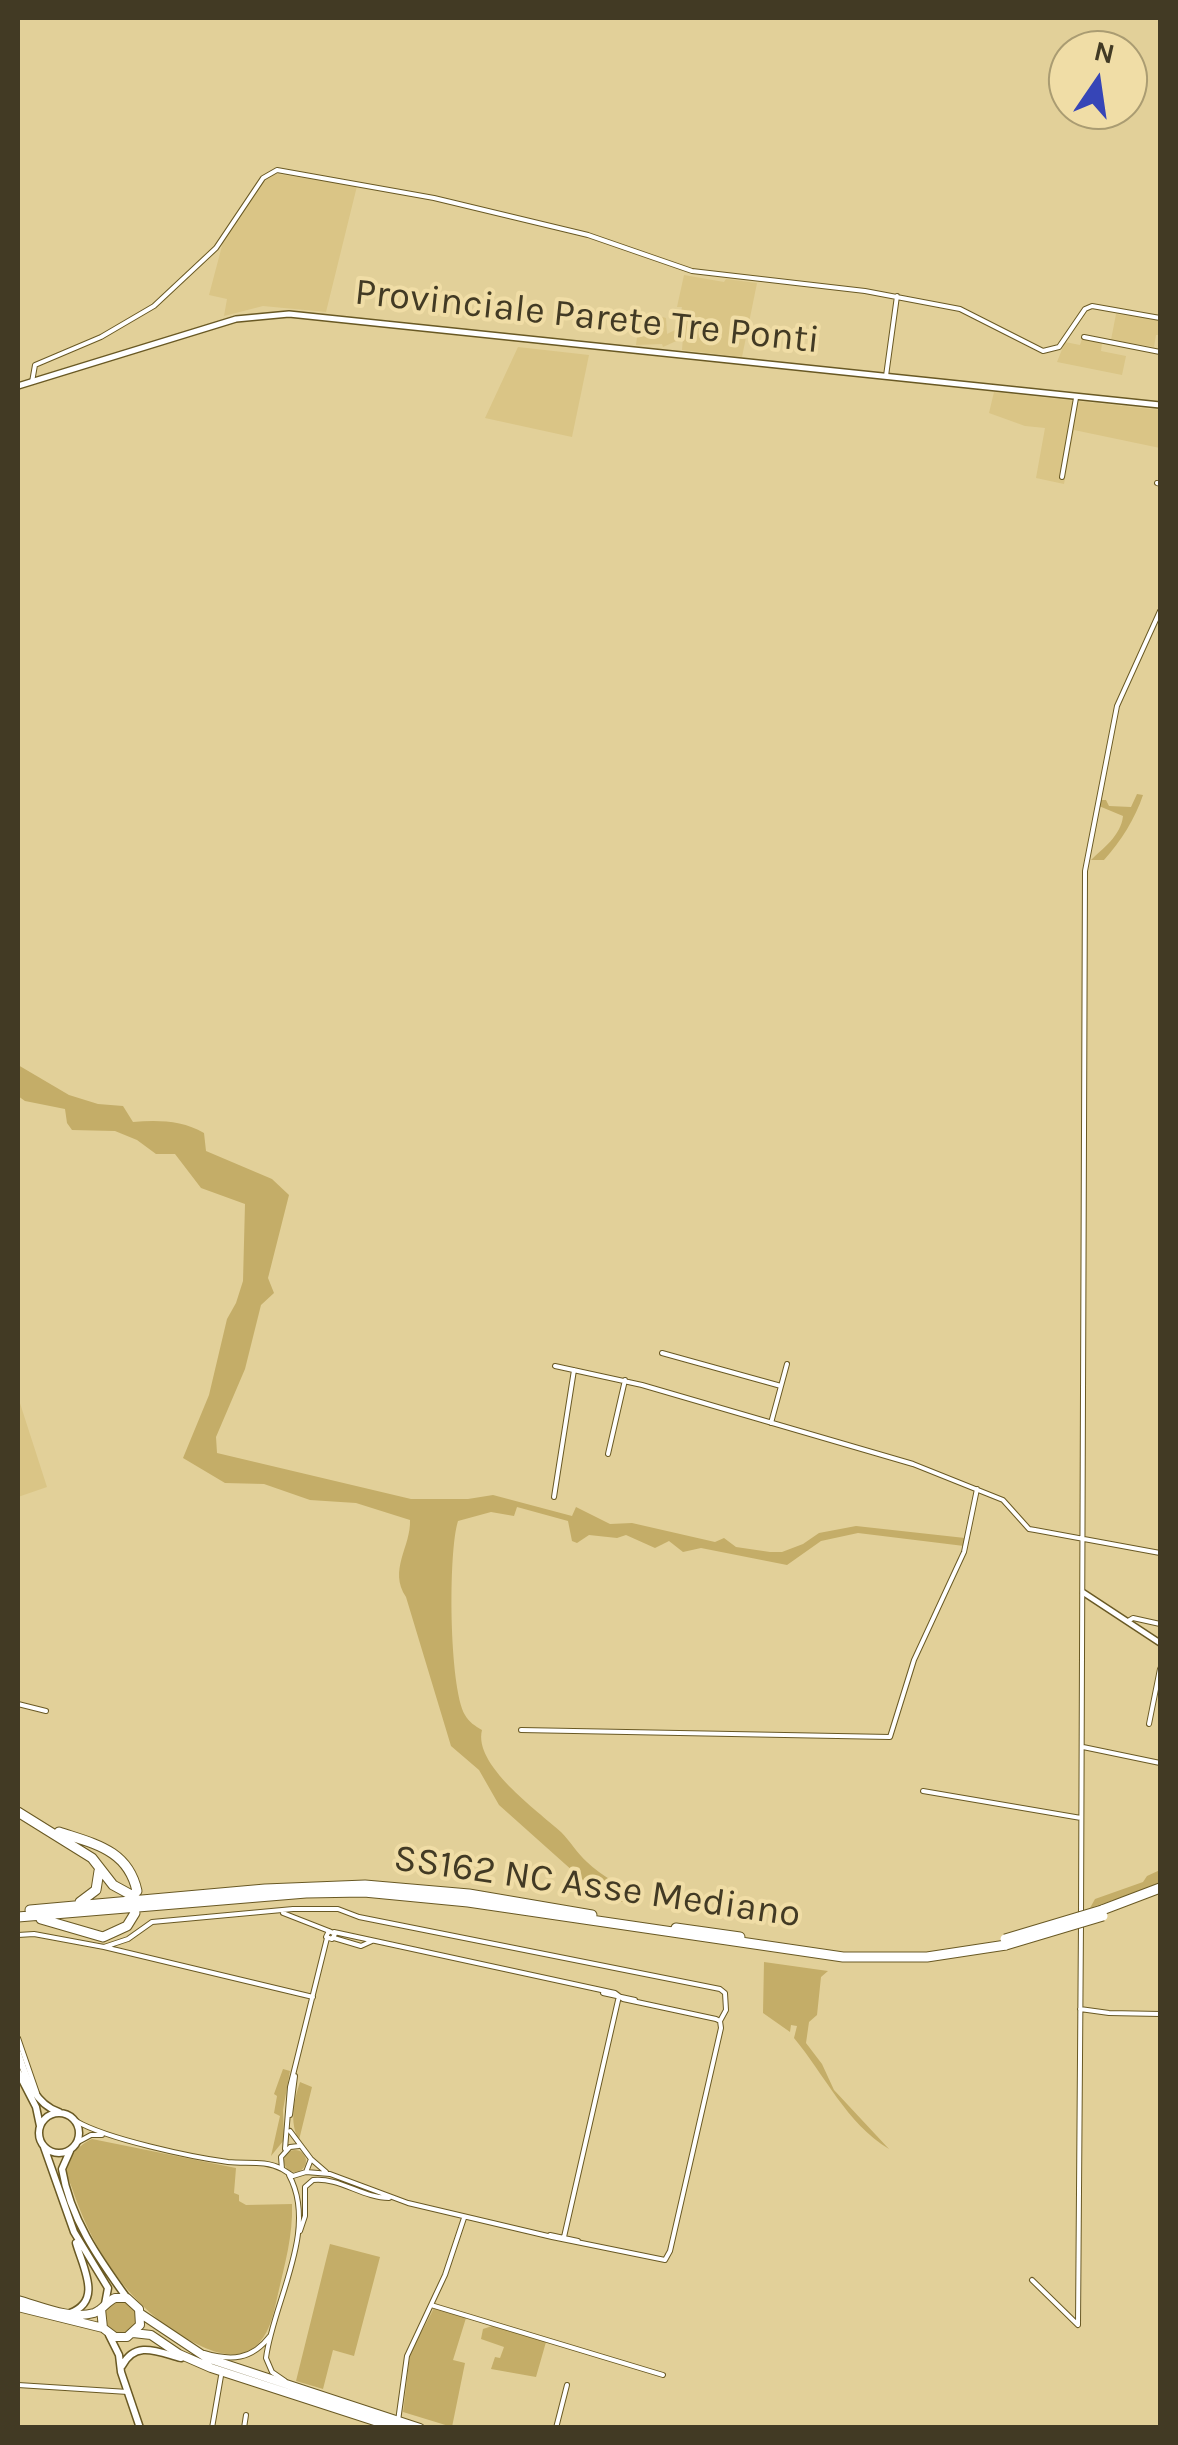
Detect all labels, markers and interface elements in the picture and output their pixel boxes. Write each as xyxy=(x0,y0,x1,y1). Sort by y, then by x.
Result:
north arrow xyxy=(1048,30,1148,130)
text: N xyxy=(1091,34,1118,71)
street label: Provinciale Parete Tre Ponti xyxy=(352,270,822,364)
street label: SS162 NC Asse Mediano xyxy=(391,1836,803,1938)

